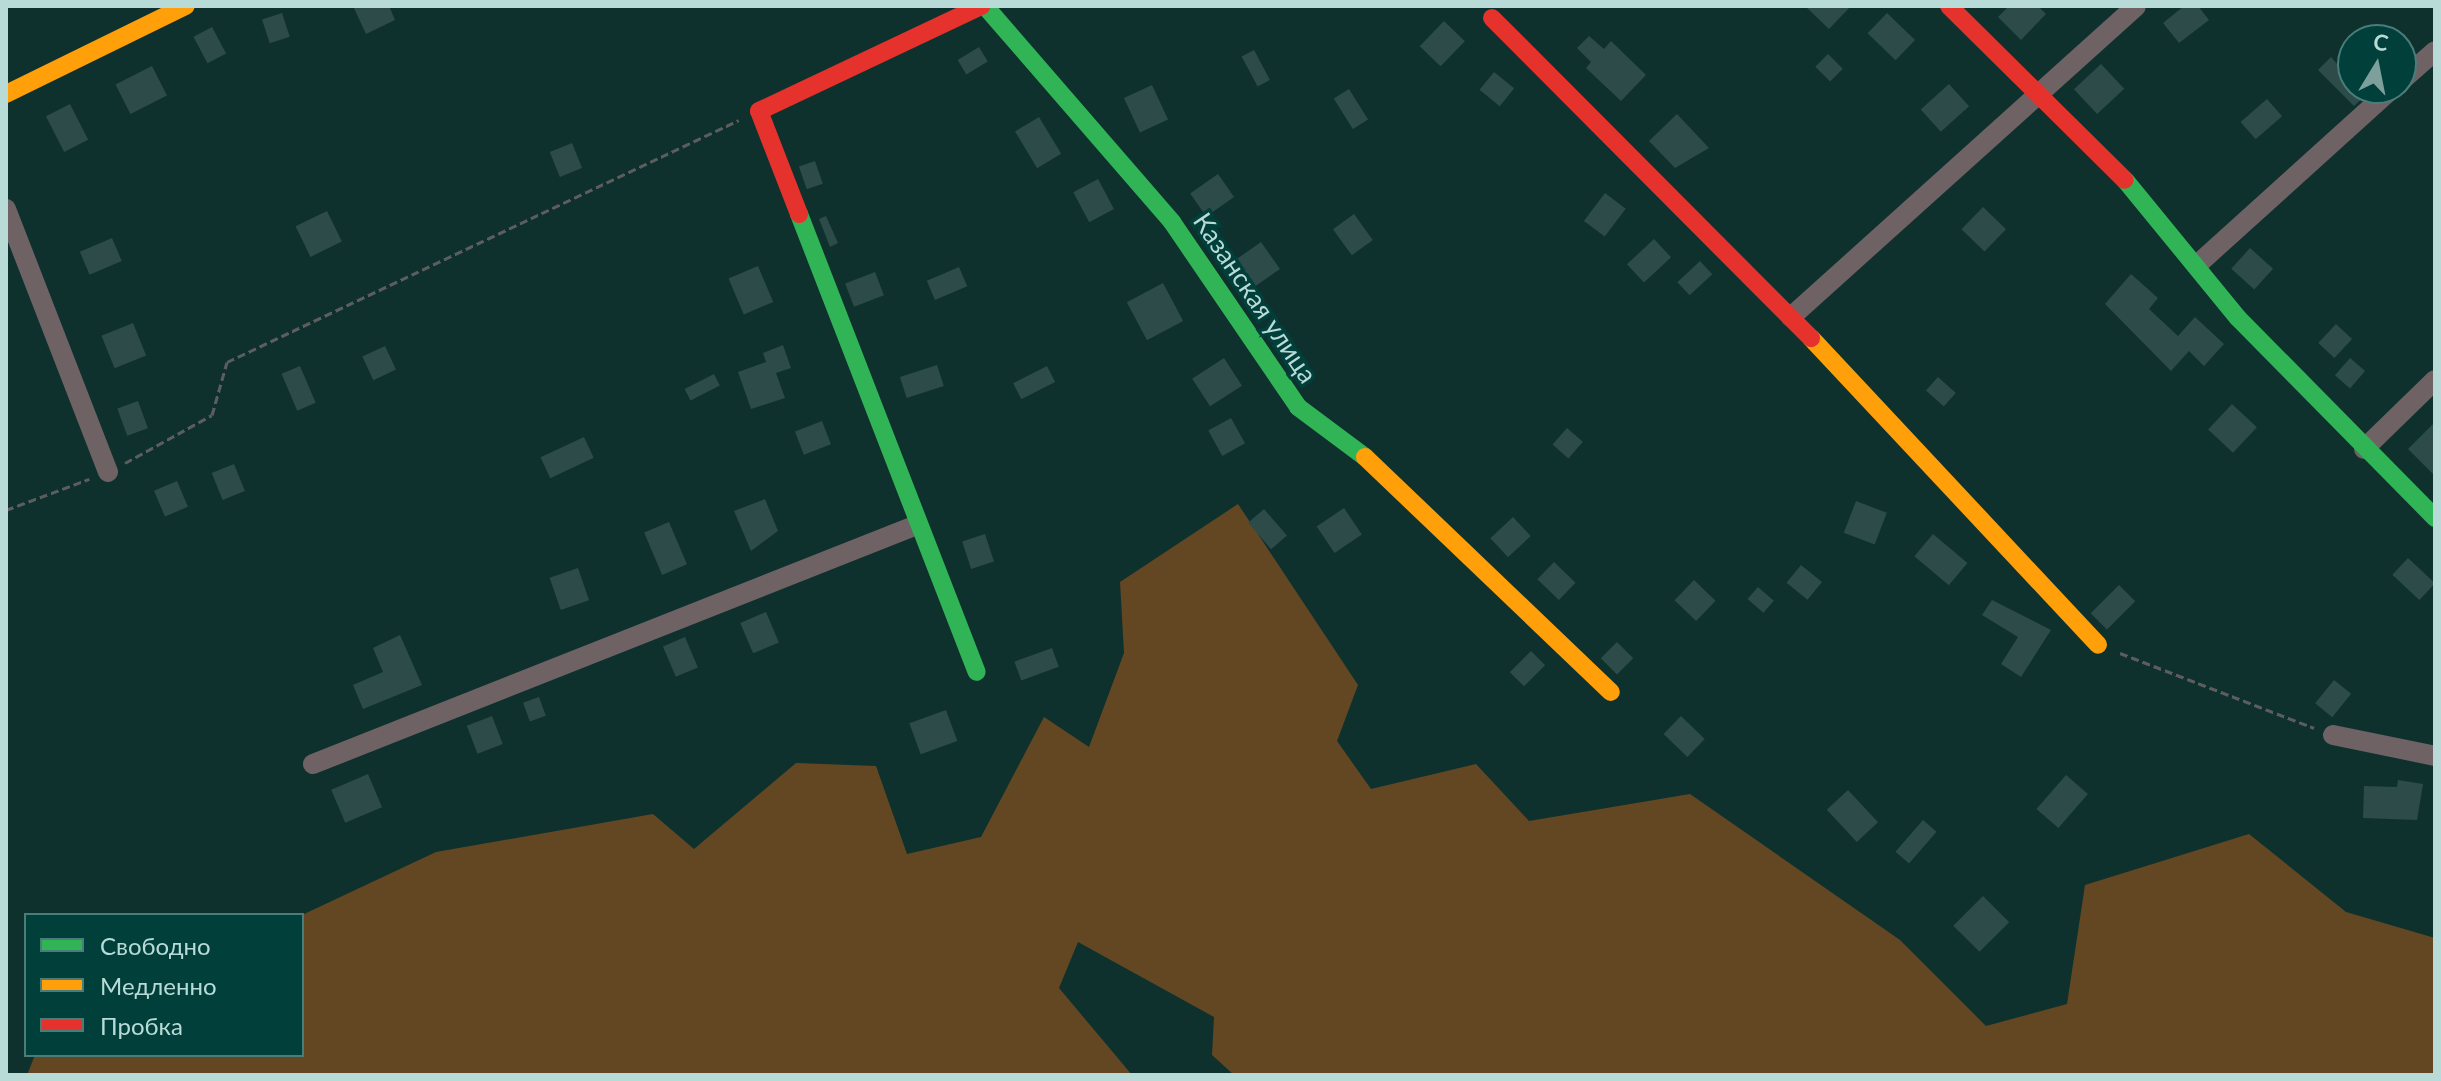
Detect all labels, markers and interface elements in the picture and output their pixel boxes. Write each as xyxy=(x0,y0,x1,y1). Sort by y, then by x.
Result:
north arrow xyxy=(2337,24,2417,104)
text: С xyxy=(2371,27,2390,56)
street label: Казанская улица xyxy=(1187,207,1323,389)
legend xyxy=(24,913,304,1057)
text: Свободно xyxy=(100,931,211,960)
text: Медленно xyxy=(100,971,217,1000)
text: Пробка xyxy=(100,1011,183,1040)

